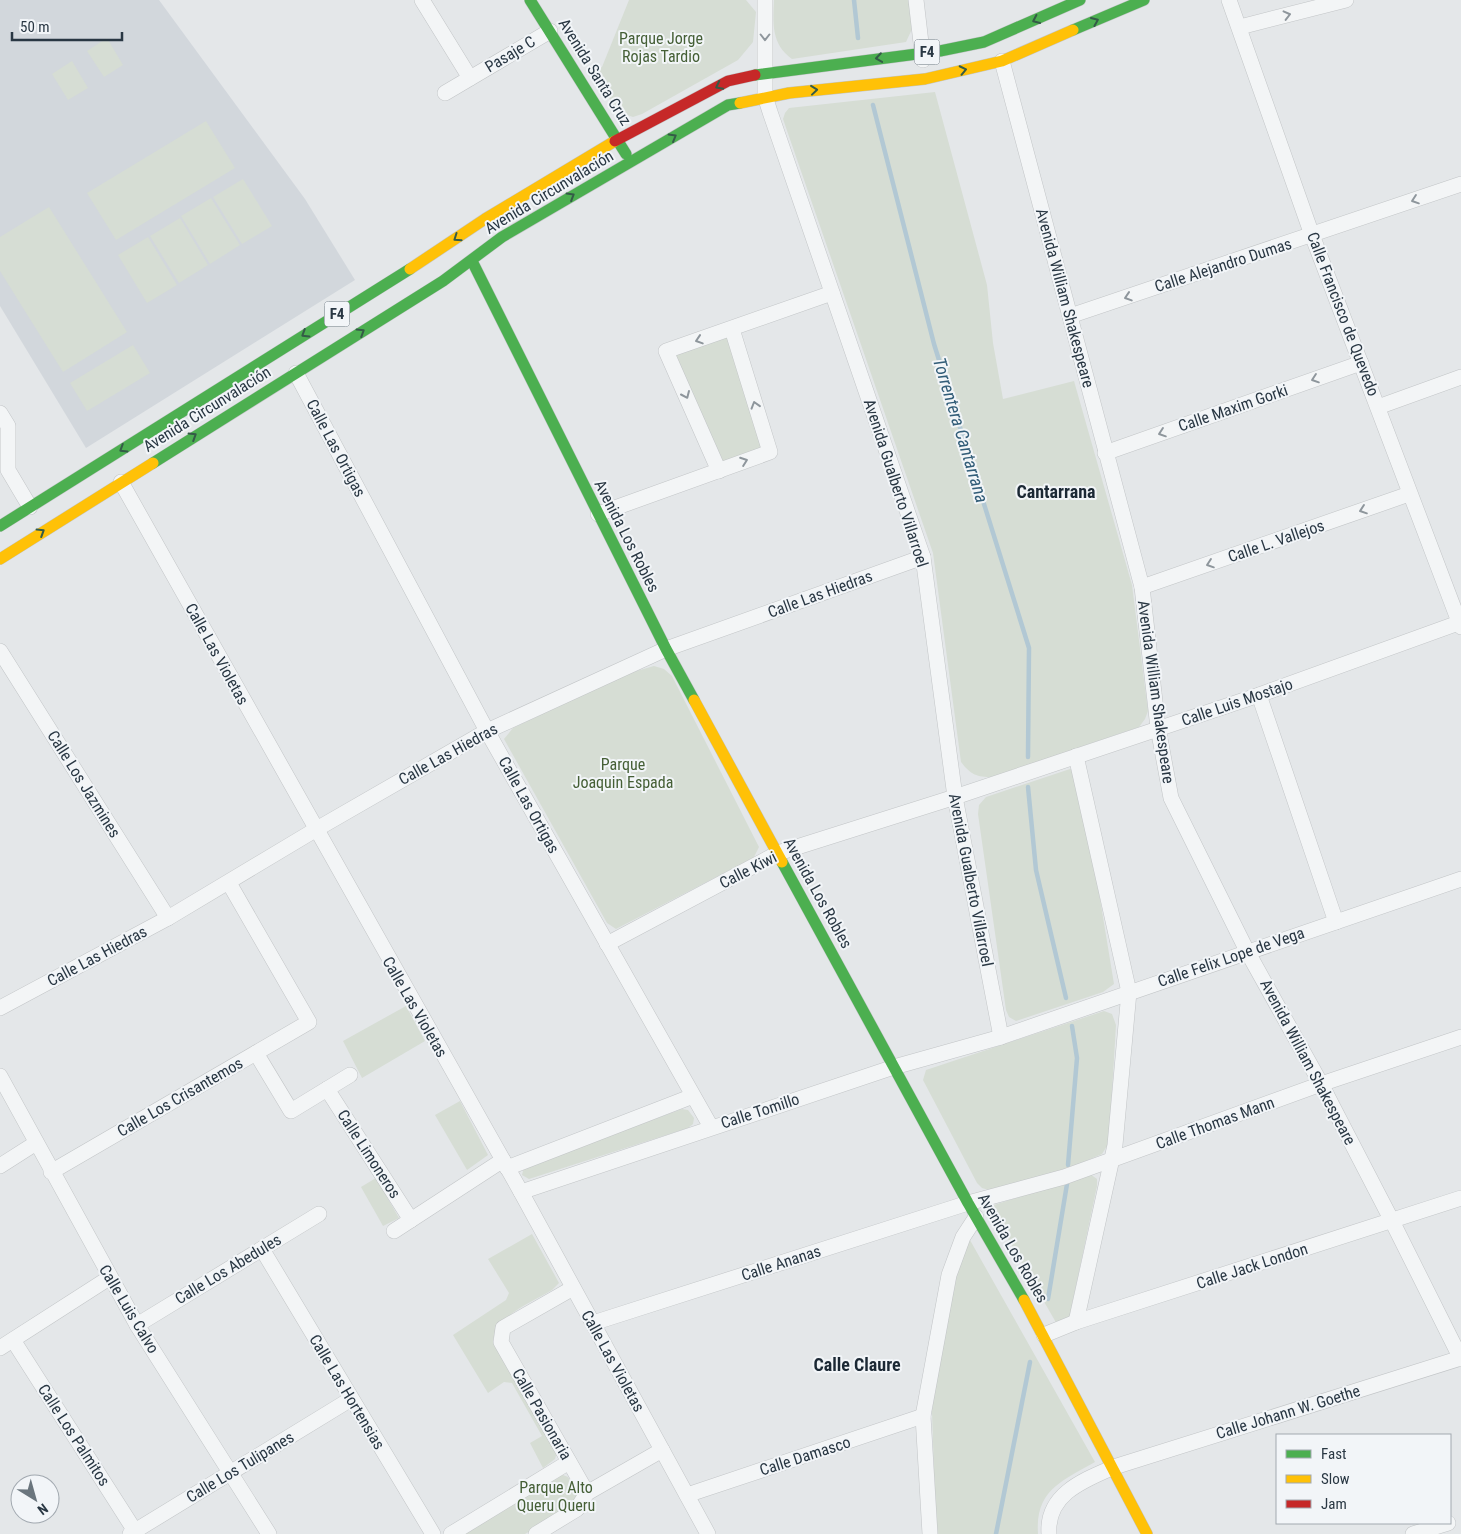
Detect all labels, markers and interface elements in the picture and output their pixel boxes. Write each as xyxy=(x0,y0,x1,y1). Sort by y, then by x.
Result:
scale bar xyxy=(12,10,122,42)
one-way arrow xyxy=(1283,10,1292,21)
one-way arrow xyxy=(1032,14,1041,25)
street label: Avenida Santa Cruz xyxy=(555,15,635,129)
one-way arrow xyxy=(1090,17,1098,27)
text: 50 m xyxy=(20,18,50,36)
park label: Parque Jorge Rojas Tardio xyxy=(619,29,703,66)
street label: Pasaje C xyxy=(481,32,539,76)
one-way arrow xyxy=(760,33,770,41)
road number: F4 xyxy=(914,40,940,64)
one-way arrow xyxy=(874,52,882,63)
one-way arrow xyxy=(959,66,968,76)
one-way arrow xyxy=(715,80,724,90)
one-way arrow xyxy=(810,85,818,96)
one-way arrow xyxy=(668,133,677,143)
street label: Avenida Circunvalación xyxy=(481,146,617,238)
one-way arrow xyxy=(566,193,575,203)
one-way arrow xyxy=(1411,194,1420,204)
street label: Avenida William Shakespeare xyxy=(1032,206,1098,390)
street label: Calle Francisco de Quevedo xyxy=(1303,229,1383,399)
one-way arrow xyxy=(453,232,463,241)
street label: Calle Alejandro Dumas xyxy=(1152,234,1294,296)
one-way arrow xyxy=(1125,291,1133,301)
road number: F4 xyxy=(324,302,350,326)
one-way arrow xyxy=(301,328,311,337)
one-way arrow xyxy=(356,329,365,339)
one-way arrow xyxy=(695,334,704,344)
water label: Torrentera Cantarrana xyxy=(929,355,993,505)
street label: Avenida Circunvalación xyxy=(140,362,274,456)
one-way arrow xyxy=(1311,373,1320,383)
street label: Calle Maxim Gorki xyxy=(1176,380,1290,436)
one-way arrow xyxy=(679,390,690,399)
street label: Calle Las Ortigas xyxy=(302,396,370,500)
street label: Avenida Gualberto Villarroel xyxy=(860,397,932,569)
one-way arrow xyxy=(751,402,761,410)
one-way arrow xyxy=(1158,427,1167,437)
one-way arrow xyxy=(188,433,197,443)
one-way arrow xyxy=(119,442,128,452)
one-way arrow xyxy=(740,457,748,467)
street label: Avenida Los Robles xyxy=(591,477,663,595)
district label: Cantarrana xyxy=(1016,481,1096,502)
one-way arrow xyxy=(1359,504,1368,514)
street label: Calle L. Vallejos xyxy=(1225,516,1327,566)
one-way arrow xyxy=(36,529,45,539)
one-way arrow xyxy=(1206,558,1215,568)
street label: Calle Las Hiedras xyxy=(765,566,875,622)
street label: Avenida William Shakespeare xyxy=(1134,599,1178,785)
street label: Calle Las Violetas xyxy=(181,600,253,708)
street label: Calle Luis Mostajo xyxy=(1179,674,1295,730)
street label: Calle Las Hiedras xyxy=(395,719,501,789)
street label: Calle Los Jazmines xyxy=(43,727,125,841)
street label: Calle Las Ortigas xyxy=(495,753,563,857)
park label: Parque Joaquin Espada xyxy=(573,755,673,792)
street label: Avenida Gualberto Villarroel xyxy=(945,792,997,968)
street label: Avenida Los Robles xyxy=(780,834,856,952)
street label: Calle Kiwi xyxy=(716,848,780,892)
street label: Calle Las Hiedras xyxy=(44,922,150,990)
street label: Calle Felix Lope de Vega xyxy=(1155,923,1307,991)
street label: Calle Las Violetas xyxy=(379,953,451,1061)
street label: Avenida William Shakespeare xyxy=(1256,976,1360,1148)
street label: Calle Los Crisantemos xyxy=(114,1053,246,1141)
street label: Calle Tomillo xyxy=(718,1089,802,1133)
street label: Calle Thomas Mann xyxy=(1153,1093,1277,1153)
street label: Calle Limoneros xyxy=(333,1106,405,1202)
street label: Avenida Los Robles xyxy=(974,1190,1052,1306)
street label: Calle Los Abedules xyxy=(171,1230,285,1308)
street label: Calle Jack London xyxy=(1194,1239,1310,1293)
street label: Calle Ananas xyxy=(739,1241,823,1285)
street label: Calle Luis Calvo xyxy=(95,1261,163,1357)
street label: Calle Las Violetas xyxy=(577,1307,649,1415)
street label: Calle Las Hortensias xyxy=(305,1331,389,1453)
district label: Calle Claure xyxy=(813,1354,901,1375)
street label: Calle Pasionaria xyxy=(508,1365,576,1463)
street label: Calle Los Palmitos xyxy=(34,1381,114,1489)
street label: Calle Johann W. Goethe xyxy=(1214,1381,1362,1443)
street label: Calle Los Tulipanes xyxy=(183,1427,297,1507)
street label: Calle Damasco xyxy=(757,1432,853,1480)
legend xyxy=(1276,1434,1451,1524)
text: Fast xyxy=(1321,1445,1346,1463)
text: Slow xyxy=(1321,1470,1350,1488)
north arrow xyxy=(10,1474,60,1524)
park label: Parque Alto Queru Queru xyxy=(517,1478,595,1515)
text: Jam xyxy=(1321,1495,1347,1513)
text: N xyxy=(35,1500,51,1518)

